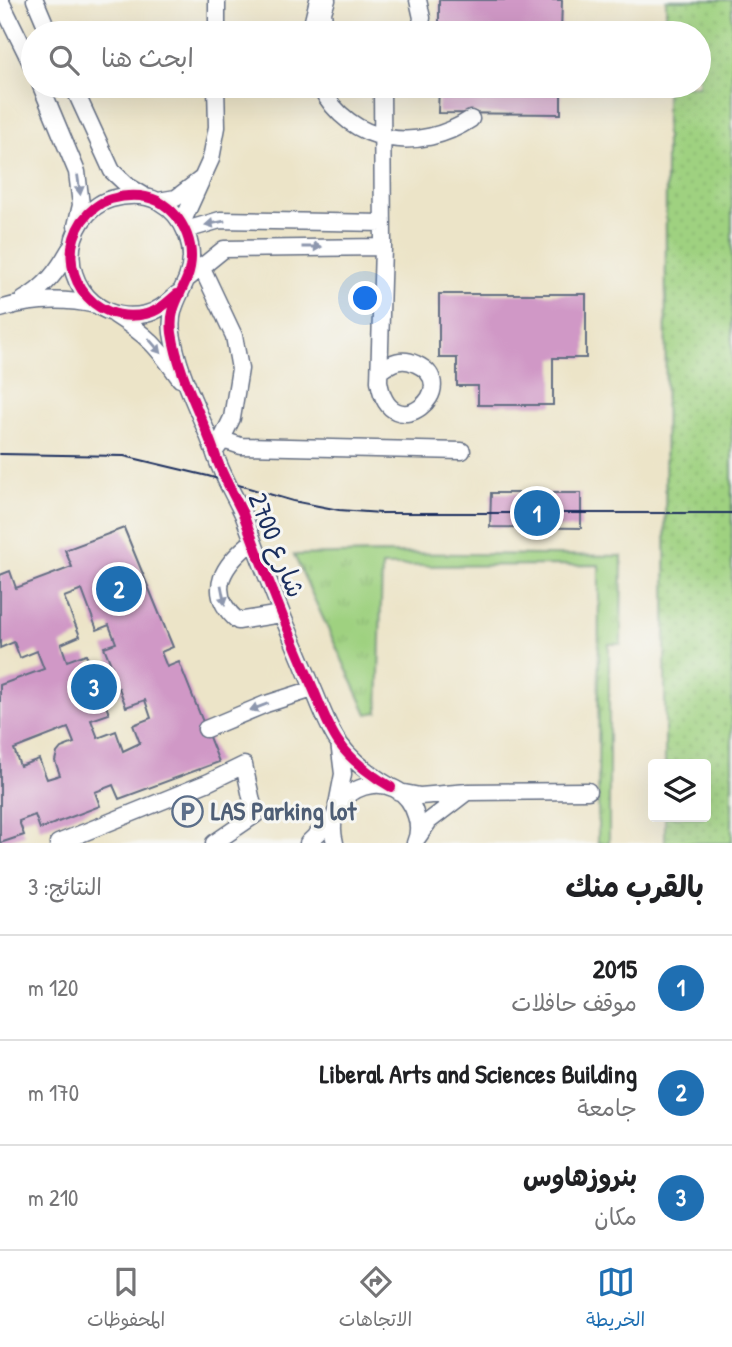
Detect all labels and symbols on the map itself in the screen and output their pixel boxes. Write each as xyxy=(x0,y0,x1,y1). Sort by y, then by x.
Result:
one-way arrow xyxy=(74,174,85,196)
one-way arrow xyxy=(204,217,226,228)
one-way arrow xyxy=(302,241,324,253)
your location xyxy=(348,281,382,315)
one-way arrow xyxy=(147,337,163,355)
street label: شارع 2700 xyxy=(240,487,314,603)
pin: 1 xyxy=(514,487,560,539)
pin: 2 xyxy=(96,563,142,615)
one-way arrow xyxy=(218,585,229,607)
pin: 3 xyxy=(71,661,117,713)
one-way arrow xyxy=(248,702,269,713)
place label: LAS Parking lot xyxy=(211,793,357,829)
parking icon: LAS Parking lot xyxy=(171,794,205,828)

